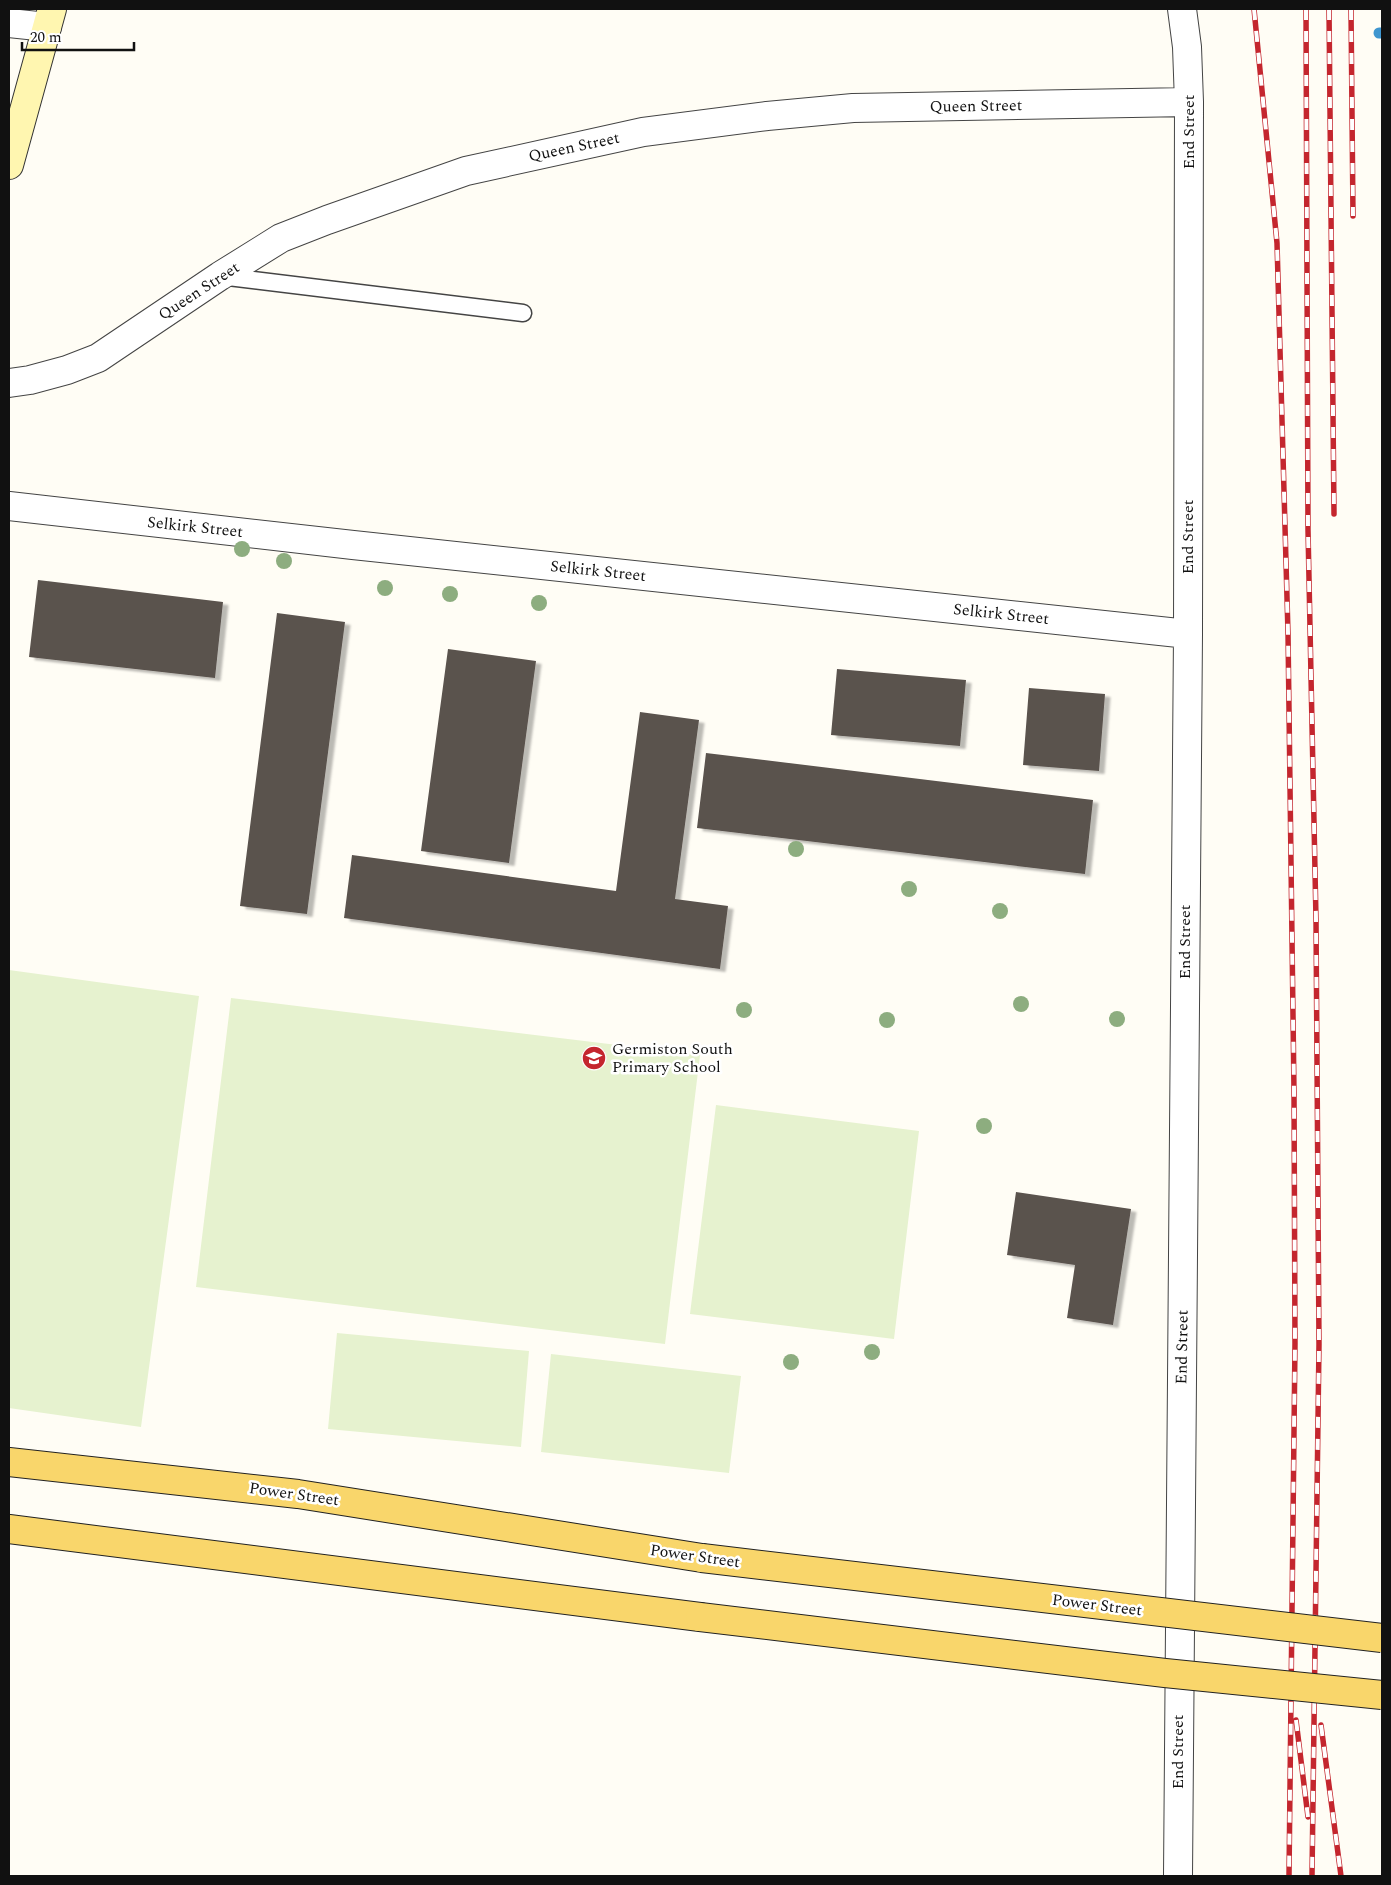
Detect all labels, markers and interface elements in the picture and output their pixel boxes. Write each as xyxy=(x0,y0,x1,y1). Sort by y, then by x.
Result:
scale bar xyxy=(22,20,135,52)
text: 20 m xyxy=(30,26,62,49)
street label: Queen Street xyxy=(929,93,1023,119)
street label: End Street xyxy=(1177,94,1201,169)
street label: Queen Street xyxy=(526,126,622,168)
street label: Queen Street xyxy=(154,256,245,326)
street label: End Street xyxy=(1176,499,1200,574)
street label: Selkirk Street xyxy=(146,510,244,544)
street label: Selkirk Street xyxy=(549,554,647,588)
street label: Selkirk Street xyxy=(952,597,1050,631)
street label: End Street xyxy=(1173,904,1197,979)
place label: Germiston South Primary School xyxy=(612,1037,733,1079)
school or university icon: Germiston South Primary School xyxy=(581,1045,607,1071)
street label: End Street xyxy=(1169,1309,1195,1385)
street label: Power Street xyxy=(247,1476,341,1512)
street label: Power Street xyxy=(648,1538,742,1574)
street label: Power Street xyxy=(1051,1588,1144,1622)
street label: End Street xyxy=(1166,1714,1190,1789)

